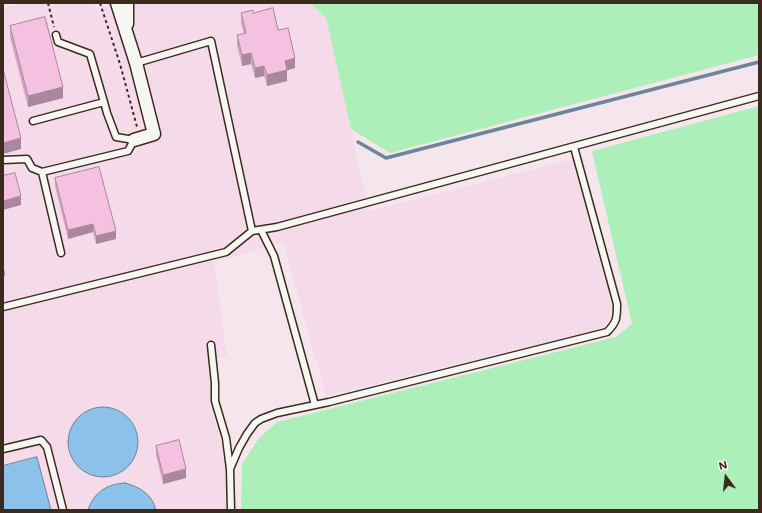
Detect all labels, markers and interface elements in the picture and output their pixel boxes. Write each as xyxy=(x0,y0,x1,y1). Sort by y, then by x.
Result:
north arrow xyxy=(706,457,746,497)
text: N xyxy=(717,457,729,473)

